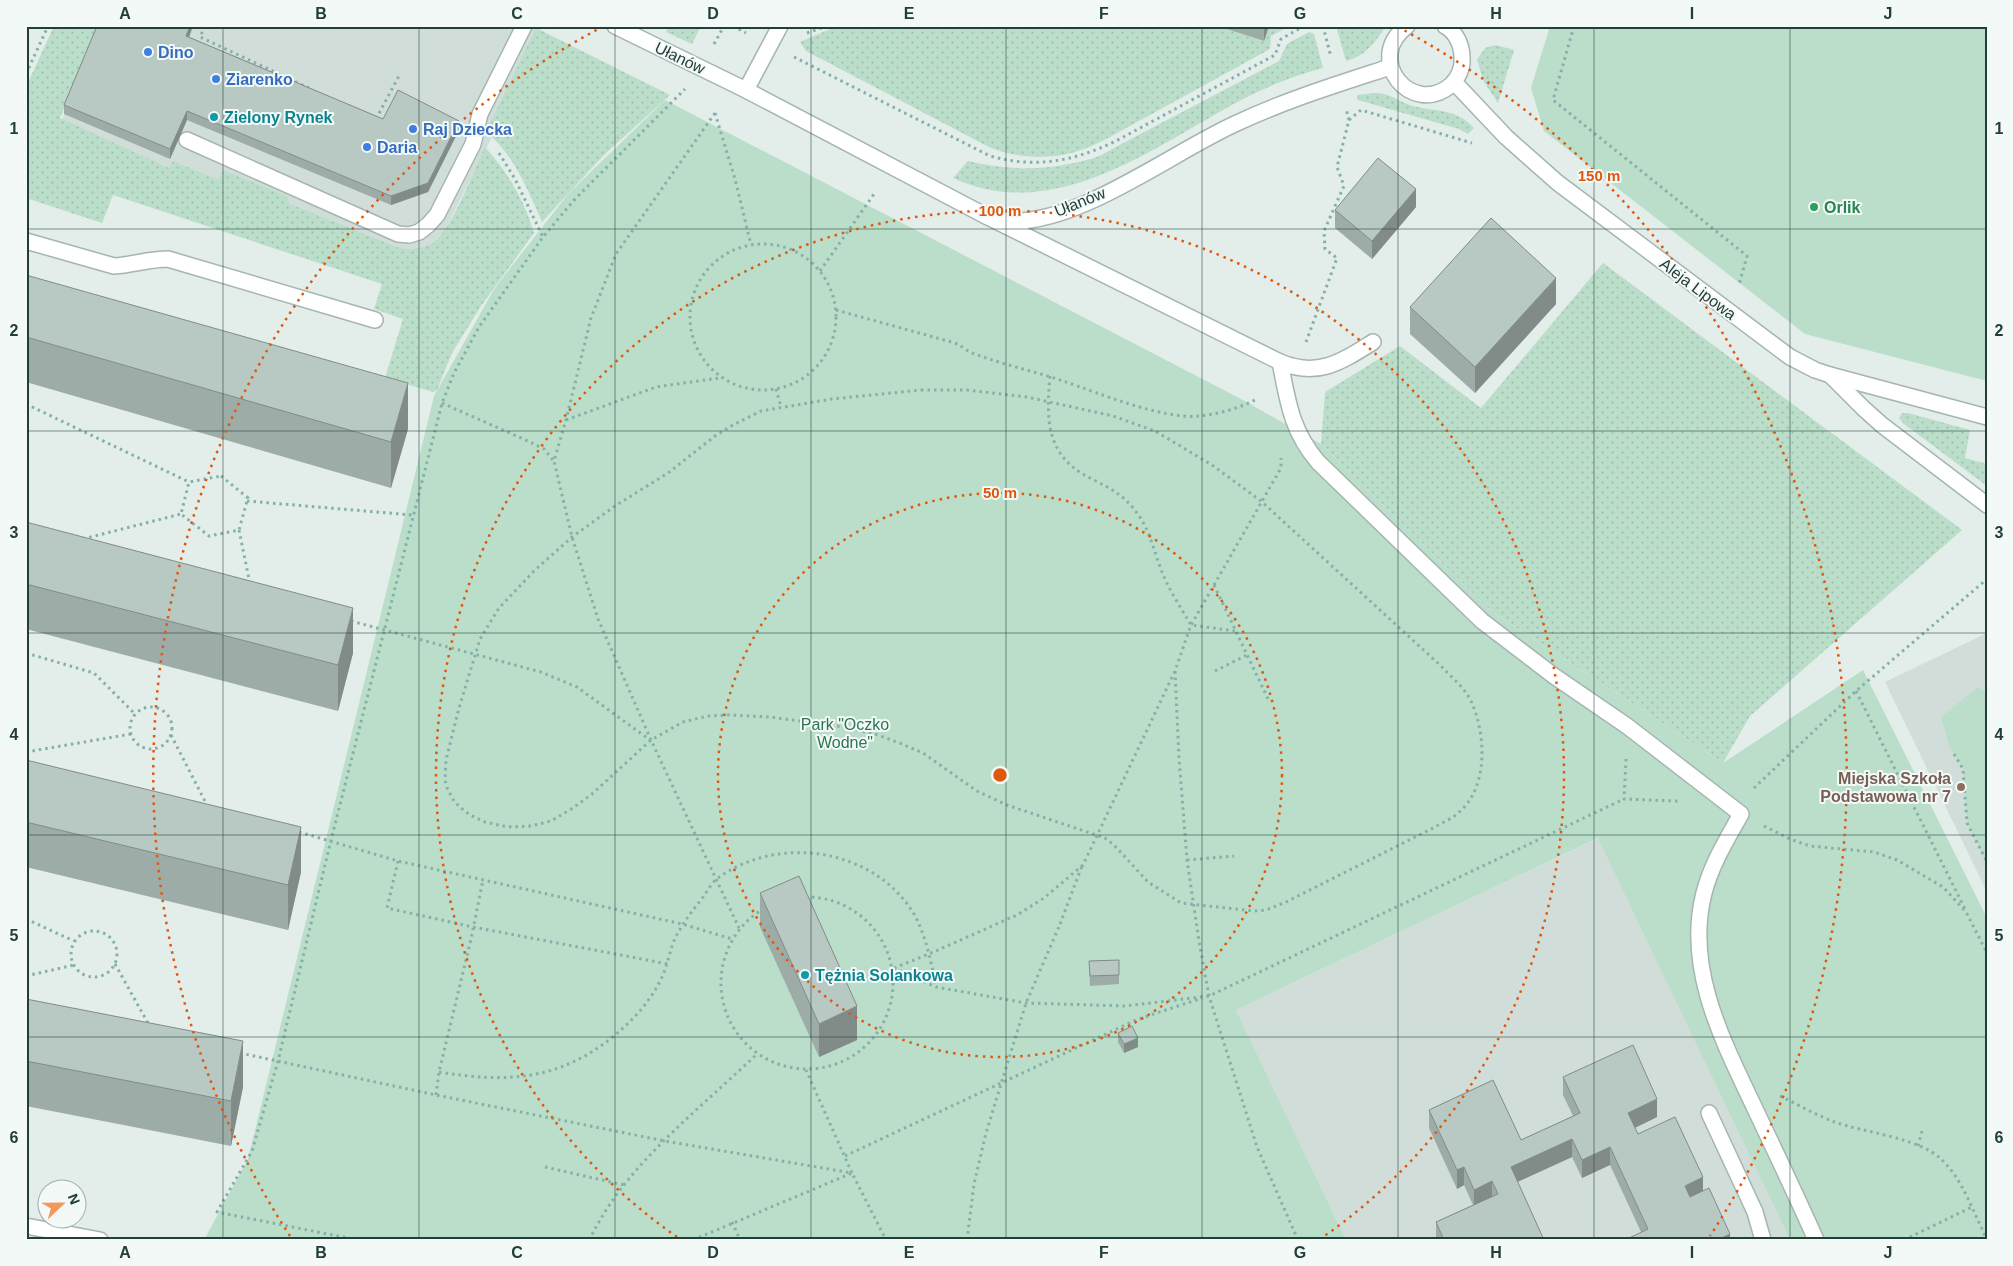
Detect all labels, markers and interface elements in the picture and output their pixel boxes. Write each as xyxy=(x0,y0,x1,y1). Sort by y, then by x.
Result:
text: A xyxy=(119,5,131,22)
text: B xyxy=(315,5,327,22)
text: C xyxy=(511,5,523,22)
text: D xyxy=(707,5,719,22)
text: E xyxy=(904,5,915,22)
text: F xyxy=(1099,5,1109,22)
text: G xyxy=(1294,5,1306,22)
text: H xyxy=(1490,5,1502,22)
text: I xyxy=(1690,5,1694,22)
text: J xyxy=(1884,5,1892,22)
street label: Ułanów xyxy=(652,39,708,78)
place label: Dino xyxy=(158,44,194,61)
marker: Dino xyxy=(142,46,154,58)
place label: Ziarenko xyxy=(226,71,293,88)
marker: Ziarenko xyxy=(210,73,222,85)
place label: Zielony Rynek xyxy=(224,109,333,126)
marker: Zielony Rynek xyxy=(208,111,220,123)
text: 1 xyxy=(10,120,19,137)
text: 1 xyxy=(1995,120,2004,137)
place label: Raj Dziecka xyxy=(423,121,512,138)
marker: Raj Dziecka xyxy=(407,123,419,135)
place label: Daria xyxy=(377,139,417,156)
marker: Daria xyxy=(361,141,373,153)
text: 150 m xyxy=(1578,167,1620,184)
street label: Ułanów xyxy=(1052,184,1108,220)
place label: Orlik xyxy=(1824,199,1861,216)
marker: Orlik xyxy=(1808,201,1820,213)
text: 100 m xyxy=(979,202,1021,219)
street label: Aleja Lipowa xyxy=(1657,255,1739,323)
text: 2 xyxy=(10,322,19,339)
text: 2 xyxy=(1995,322,2004,339)
text: 50 m xyxy=(983,484,1017,501)
text: 3 xyxy=(10,524,19,541)
text: 3 xyxy=(1995,524,2004,541)
park label: Park "Oczko Wodne" xyxy=(801,716,889,751)
text: 4 xyxy=(10,726,19,743)
text: 4 xyxy=(1995,726,2004,743)
centre of rings xyxy=(991,766,1009,784)
place label: Miejska Szkoła Podstawowa nr 7 xyxy=(1820,770,1951,805)
marker: Miejska Szkoła Podstawowa nr 7 xyxy=(1955,781,1967,793)
text: 5 xyxy=(10,927,19,944)
text: 5 xyxy=(1995,927,2004,944)
place label: Tężnia Solankowa xyxy=(815,967,953,984)
marker: Tężnia Solankowa xyxy=(799,969,811,981)
text: 6 xyxy=(10,1129,19,1146)
text: 6 xyxy=(1995,1129,2004,1146)
north arrow xyxy=(38,1178,88,1228)
text: N xyxy=(65,1191,83,1207)
text: A xyxy=(119,1244,131,1261)
text: B xyxy=(315,1244,327,1261)
text: C xyxy=(511,1244,523,1261)
text: D xyxy=(707,1244,719,1261)
text: E xyxy=(904,1244,915,1261)
text: F xyxy=(1099,1244,1109,1261)
text: G xyxy=(1294,1244,1306,1261)
text: H xyxy=(1490,1244,1502,1261)
text: I xyxy=(1690,1244,1694,1261)
text: J xyxy=(1884,1244,1892,1261)

